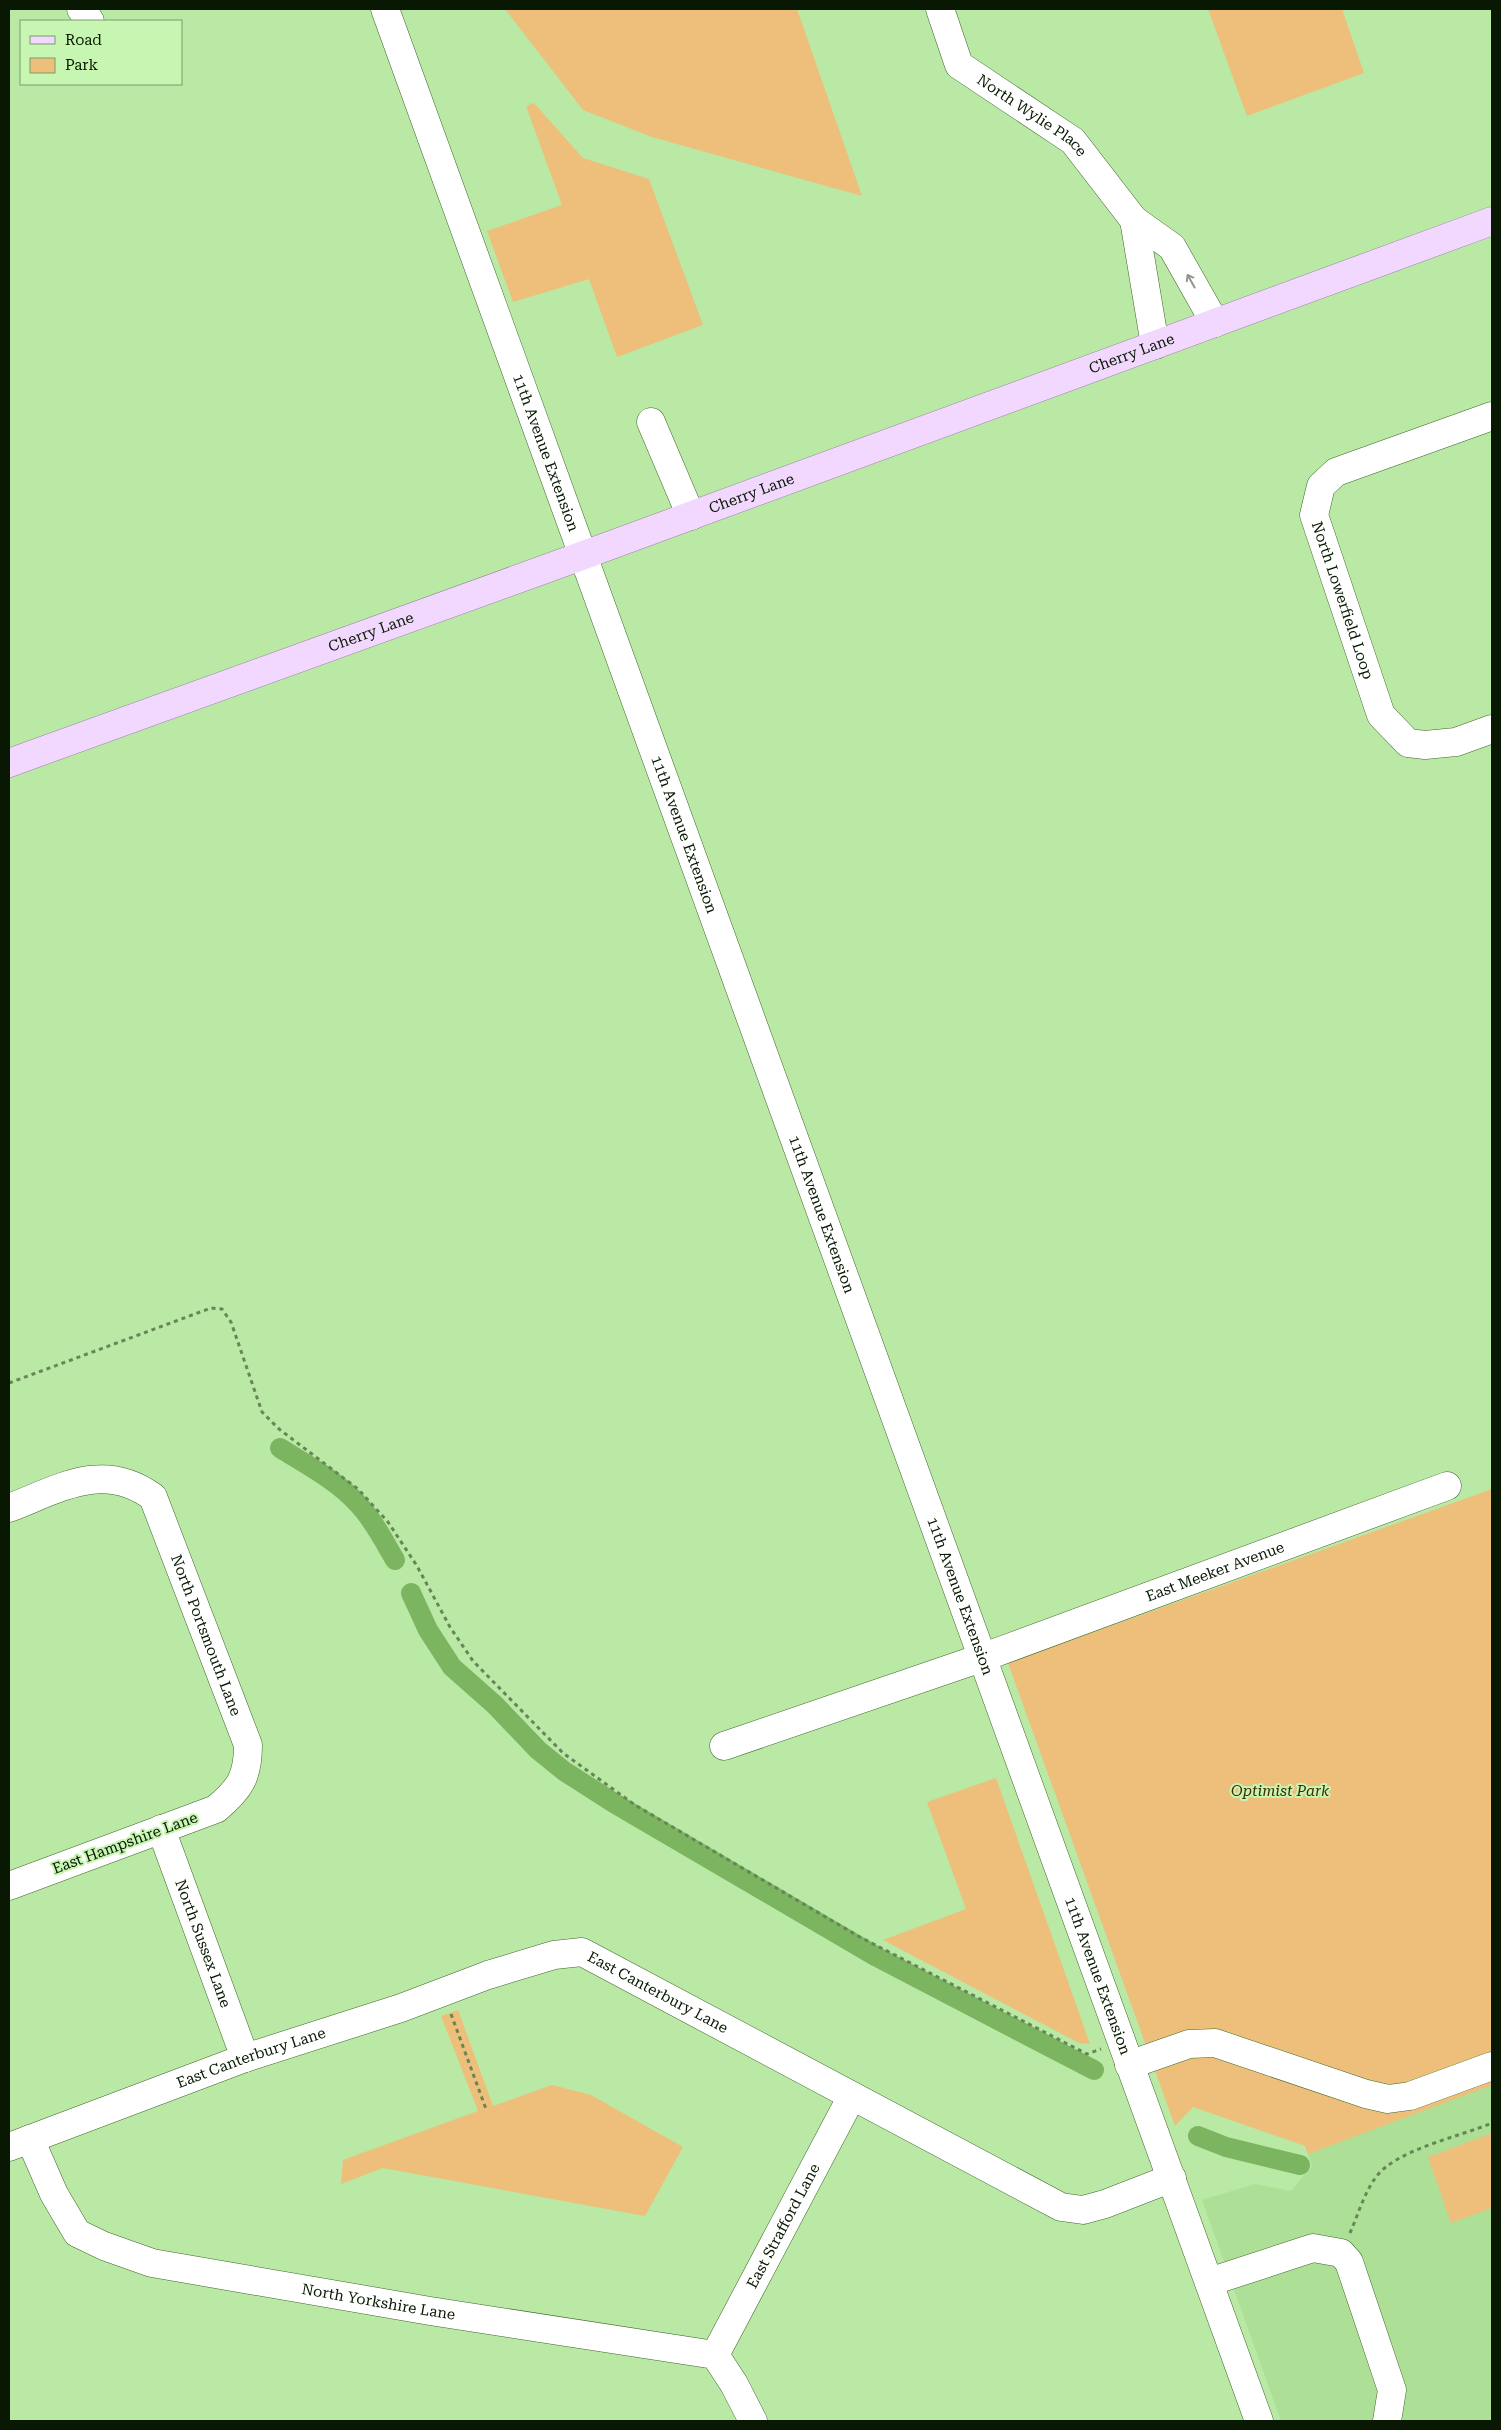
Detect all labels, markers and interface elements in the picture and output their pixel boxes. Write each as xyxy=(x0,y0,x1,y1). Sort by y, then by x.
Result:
legend xyxy=(20,20,182,85)
text: Road xyxy=(65,31,102,49)
text: Park xyxy=(65,56,99,74)
street label: North Wylie Place xyxy=(974,71,1091,160)
one-way arrow xyxy=(1186,273,1196,288)
street label: Cherry Lane xyxy=(1087,330,1177,377)
street label: 11th Avenue Extension xyxy=(509,371,583,534)
street label: Cherry Lane xyxy=(706,469,797,517)
street label: North Lowerfield Loop xyxy=(1308,519,1377,682)
street label: Cherry Lane xyxy=(326,608,416,656)
street label: 11th Avenue Extension xyxy=(647,753,721,916)
street label: 11th Avenue Extension xyxy=(785,1133,859,1296)
street label: 11th Avenue Extension xyxy=(923,1515,997,1678)
street label: East Meeker Avenue xyxy=(1143,1538,1287,1605)
street label: North Portsmouth Lane xyxy=(167,1552,245,1718)
park label: Optimist Park xyxy=(1231,1782,1330,1800)
street label: East Hampshire Lane xyxy=(50,1808,200,1878)
street label: North Sussex Lane xyxy=(171,1877,235,2010)
street label: 11th Avenue Extension xyxy=(1061,1895,1135,2057)
street label: East Canterbury Lane xyxy=(584,1948,731,2037)
street label: East Canterbury Lane xyxy=(174,2024,328,2092)
street label: East Strafford Lane xyxy=(743,2161,824,2291)
street label: North Yorkshire Lane xyxy=(300,2280,457,2324)

